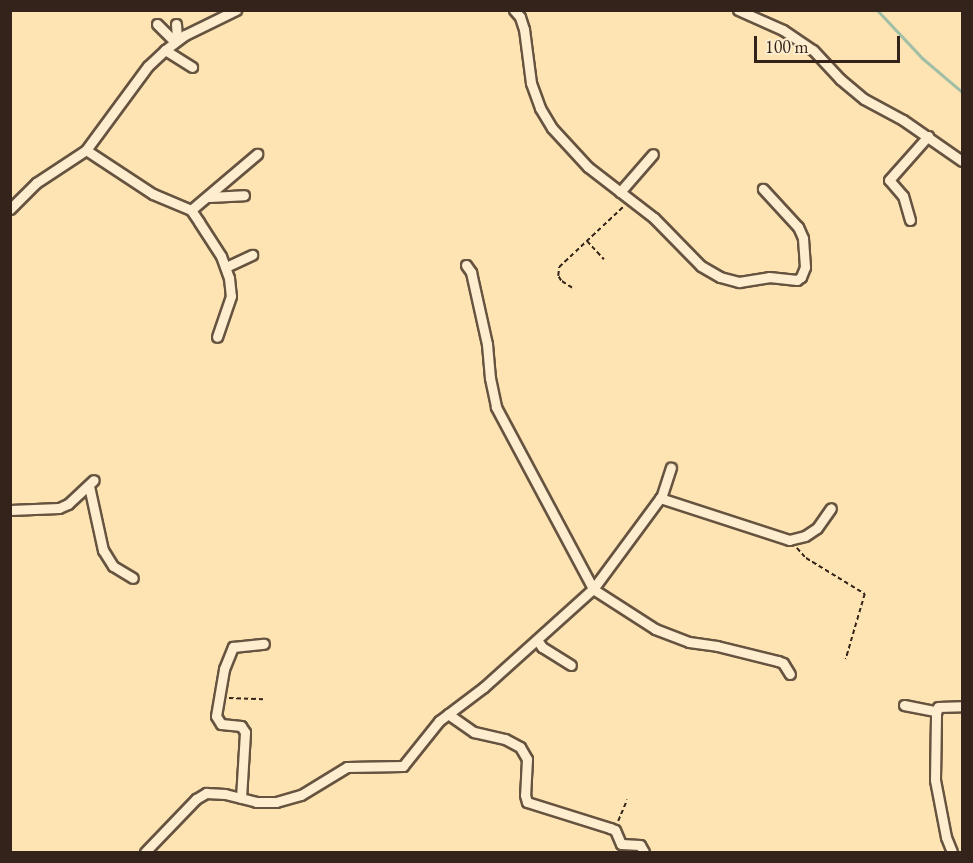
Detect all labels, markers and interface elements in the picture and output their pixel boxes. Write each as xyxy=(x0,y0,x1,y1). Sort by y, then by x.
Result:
scale bar xyxy=(757,24,902,62)
text: 100 m xyxy=(765,35,809,58)

